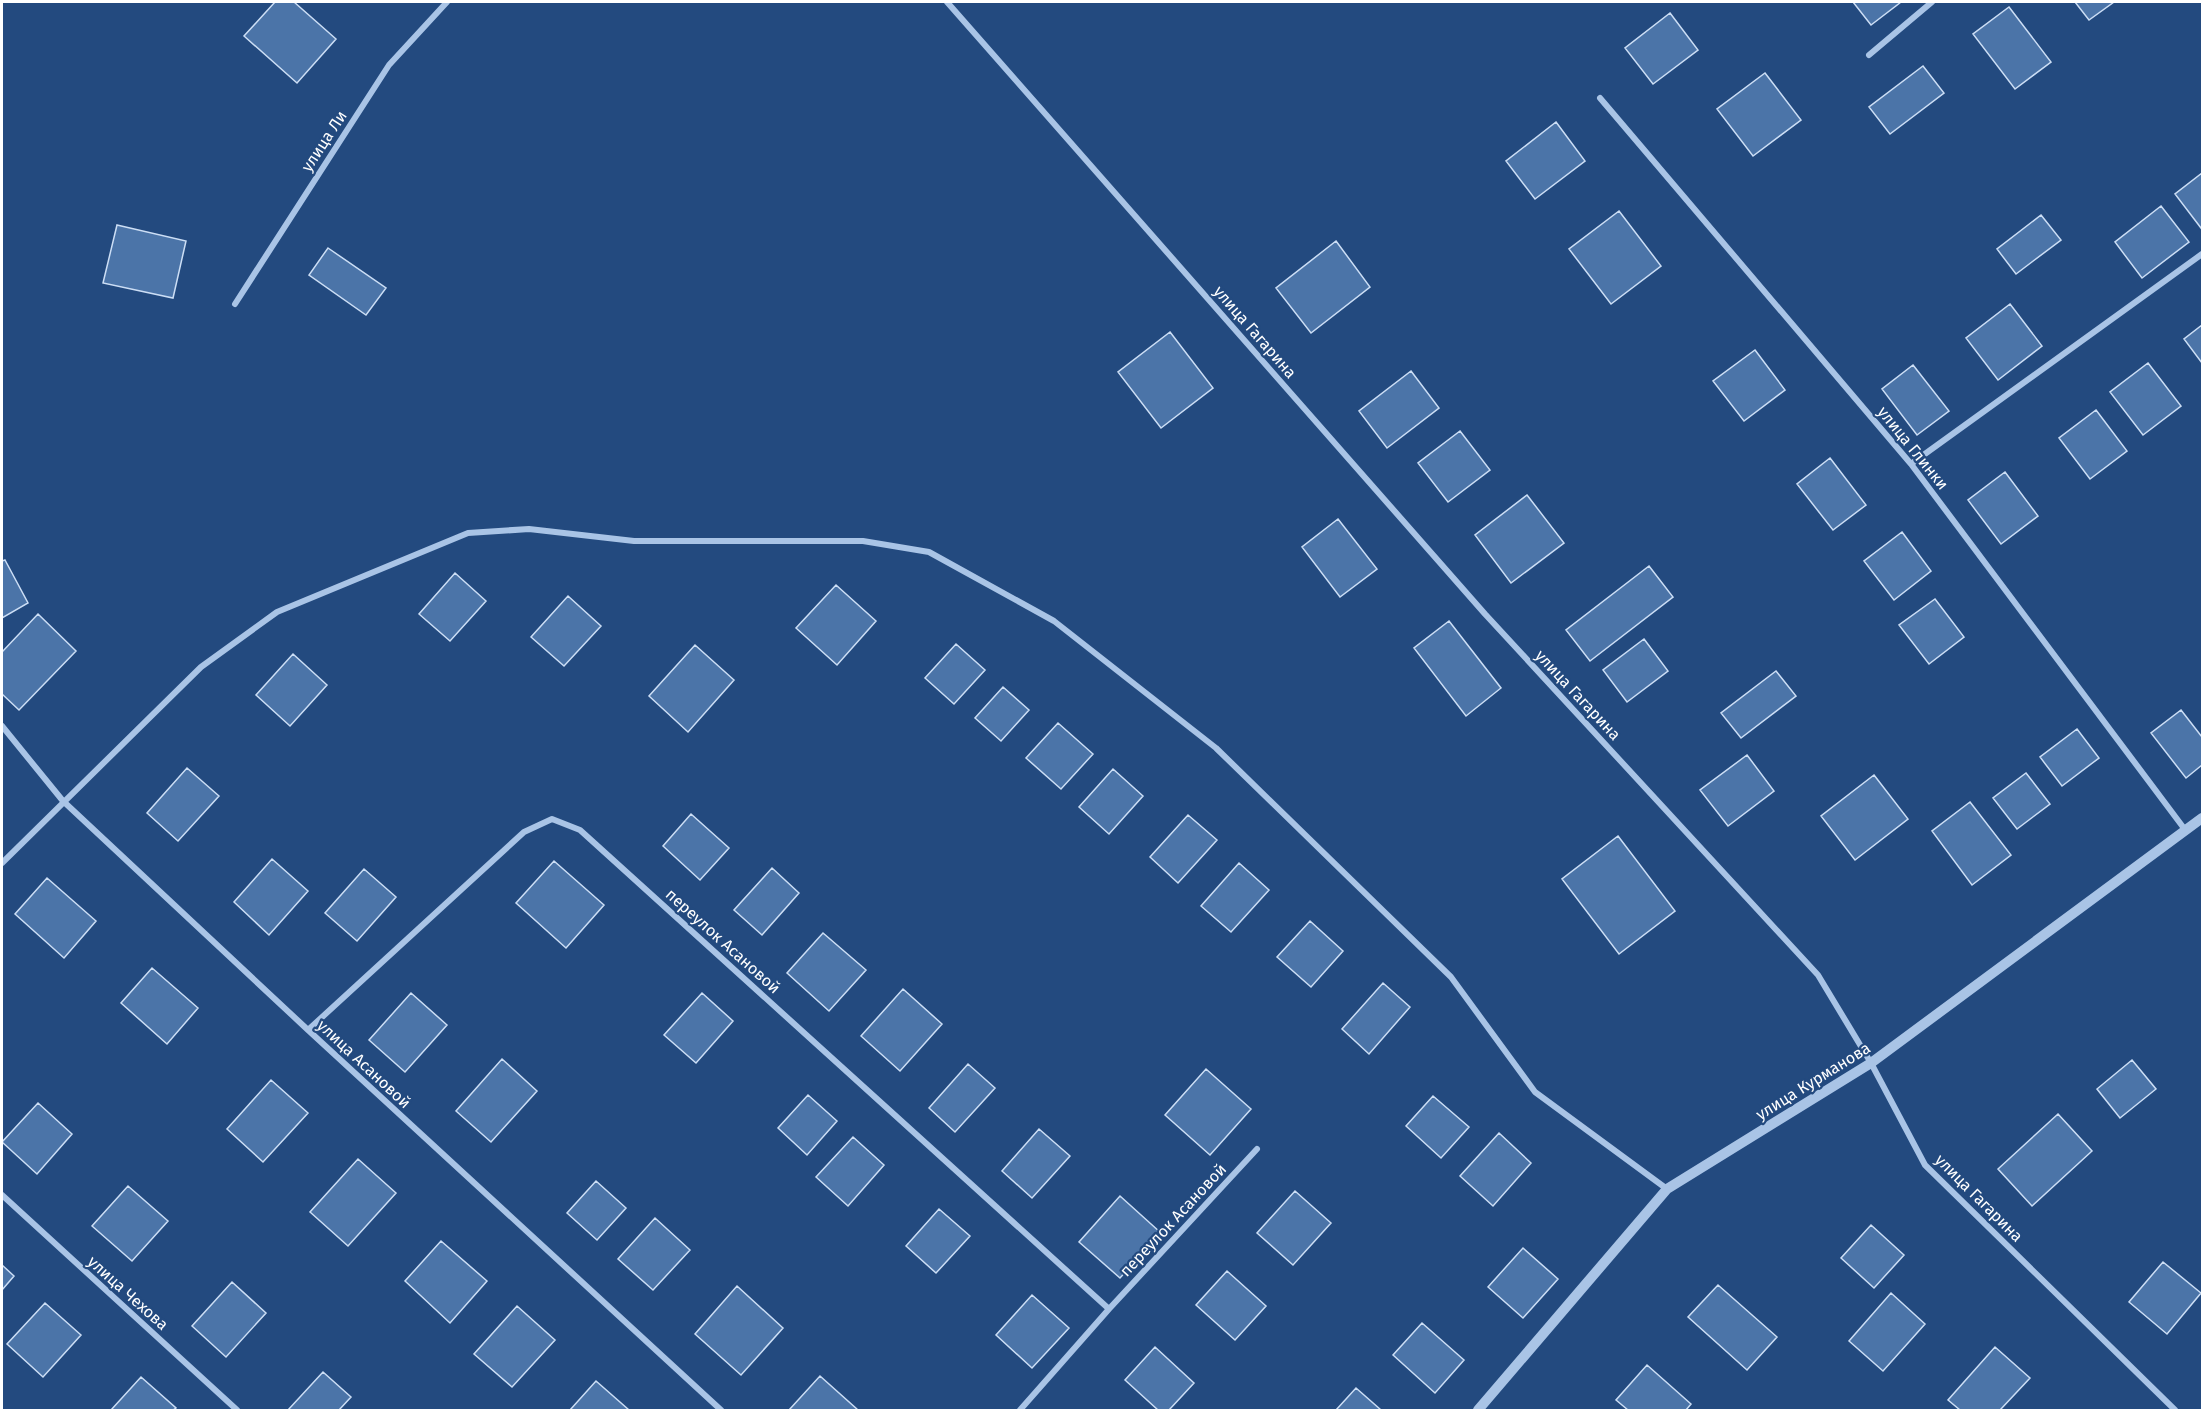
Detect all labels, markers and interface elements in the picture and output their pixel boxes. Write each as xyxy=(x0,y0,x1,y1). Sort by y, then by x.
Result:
street label: улица Ли xyxy=(297,107,351,175)
street label: улица Гагарина xyxy=(1210,282,1300,382)
street label: улица Глинки xyxy=(1874,403,1952,493)
street label: улица Гагарина xyxy=(1531,646,1625,744)
street label: переулок Асановой xyxy=(662,885,784,997)
street label: улица Асановой xyxy=(313,1016,415,1112)
street label: улица Курманова xyxy=(1752,1038,1874,1124)
street label: улица Гагарина xyxy=(1931,1150,2027,1246)
street label: переулок Асановой xyxy=(1116,1160,1230,1280)
street label: улица Чехова xyxy=(84,1252,172,1334)

